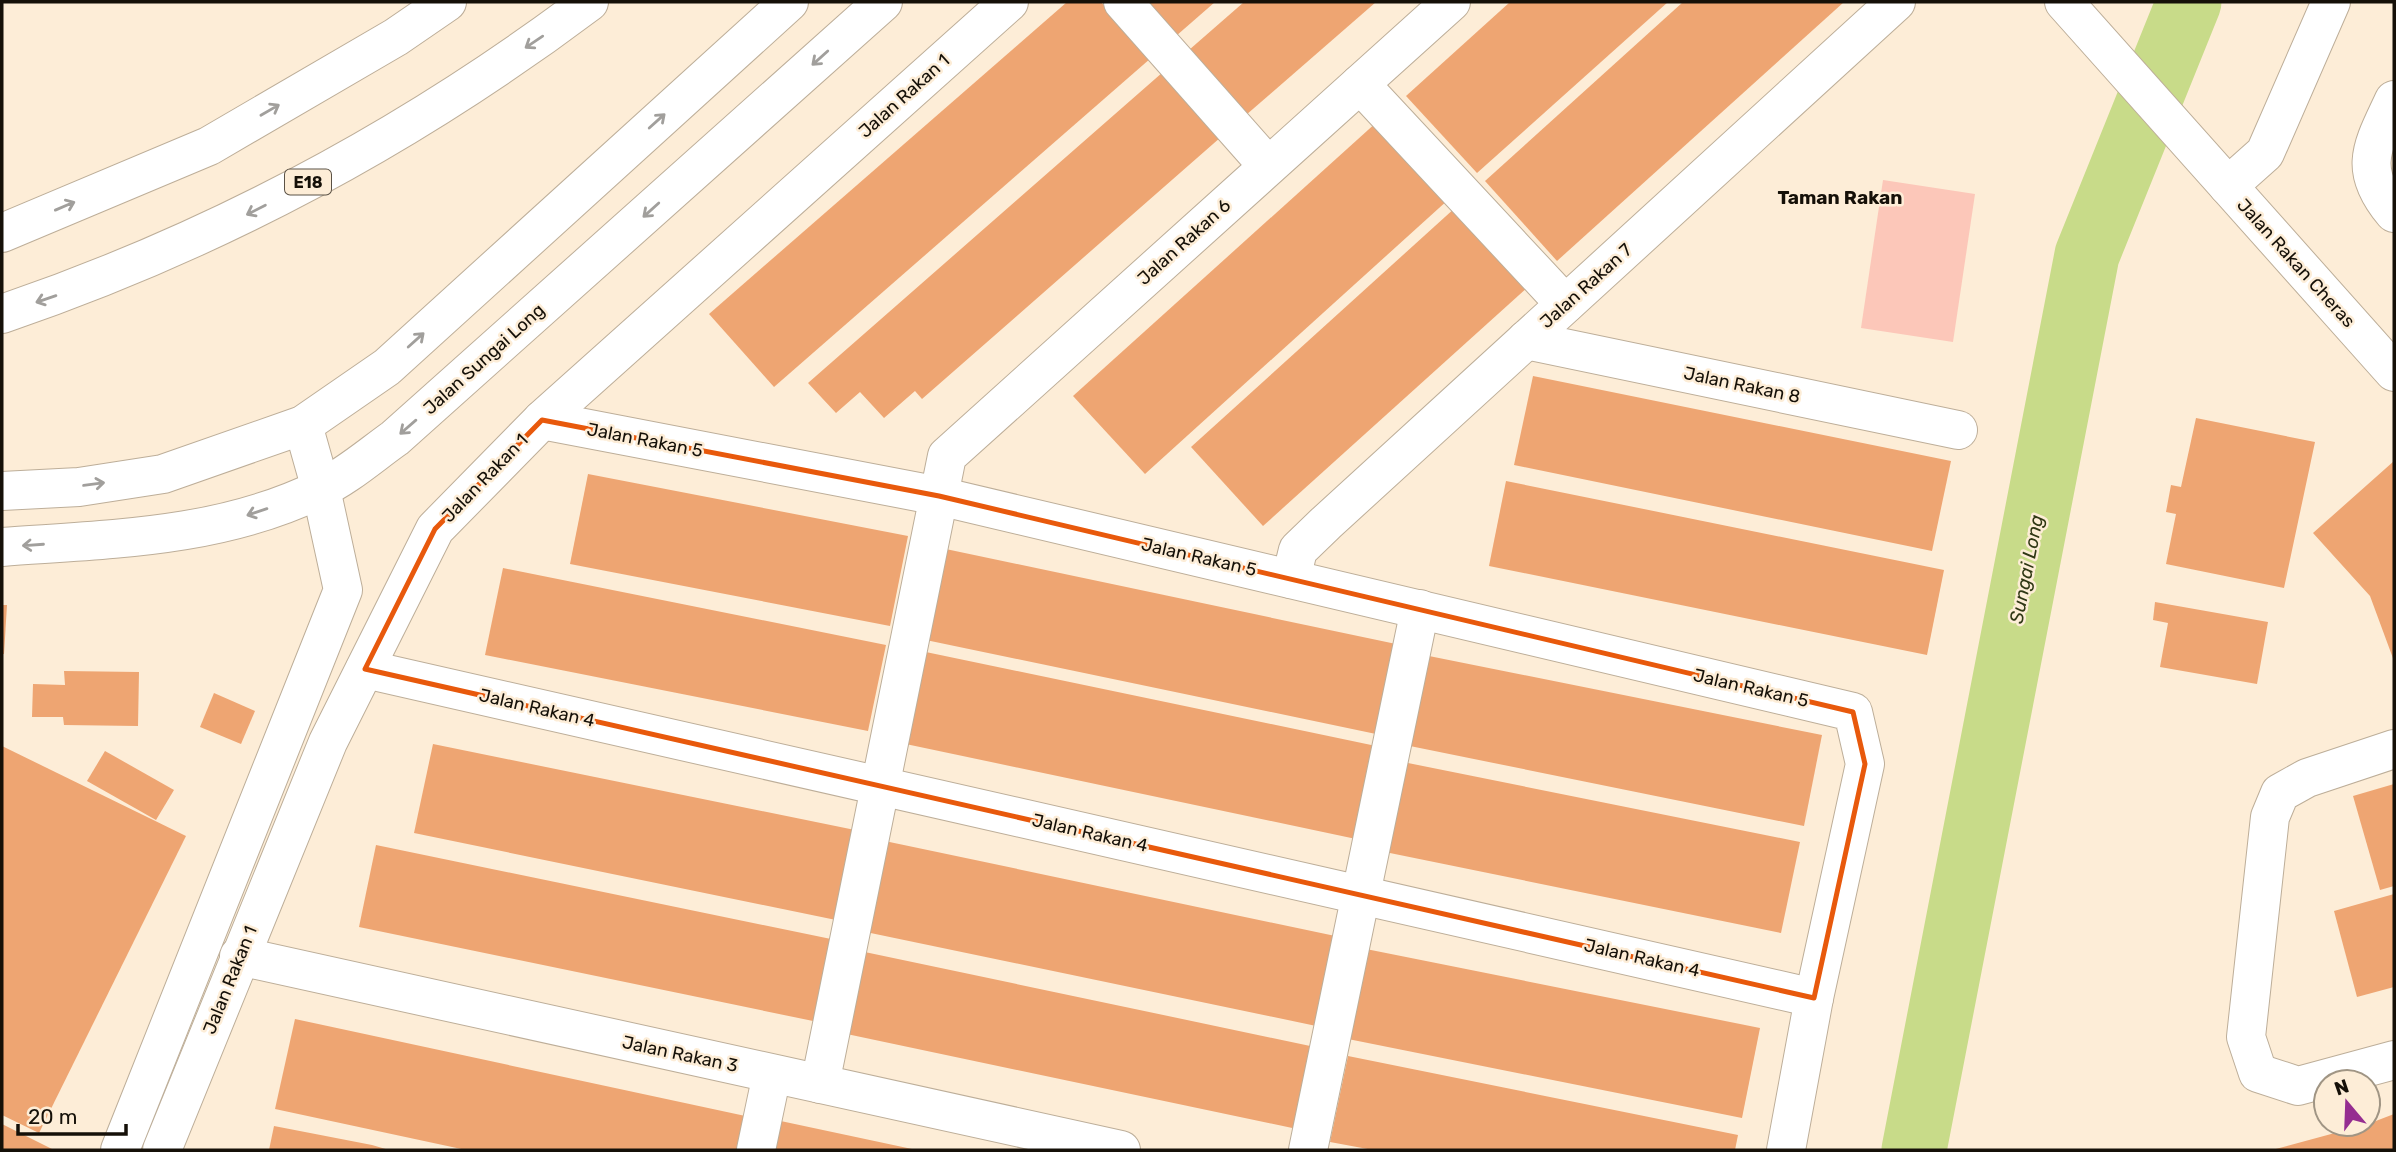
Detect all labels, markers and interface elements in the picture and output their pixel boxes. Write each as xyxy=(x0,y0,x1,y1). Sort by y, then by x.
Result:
one-way arrow xyxy=(525,35,544,49)
street label: Jalan Rakan 1 xyxy=(854,49,954,143)
one-way arrow xyxy=(811,50,829,66)
one-way arrow xyxy=(260,103,280,117)
one-way arrow xyxy=(648,113,666,129)
road number: E18 xyxy=(285,170,331,194)
district label: Taman Rakan xyxy=(1777,186,1903,209)
street label: Jalan Rakan 6 xyxy=(1133,194,1235,290)
street label: Jalan Rakan Cheras xyxy=(2232,194,2360,332)
one-way arrow xyxy=(53,199,75,212)
one-way arrow xyxy=(643,201,660,218)
one-way arrow xyxy=(246,204,267,218)
street label: Jalan Rakan 7 xyxy=(1535,239,1637,333)
one-way arrow xyxy=(36,294,58,306)
street label: Jalan Sungai Long xyxy=(419,299,549,419)
one-way arrow xyxy=(407,332,425,348)
street label: Jalan Rakan 8 xyxy=(1682,362,1802,408)
street label: Jalan Rakan 5 xyxy=(585,418,705,462)
one-way arrow xyxy=(399,419,417,435)
street label: Jalan Rakan 1 xyxy=(437,429,533,527)
one-way arrow xyxy=(82,478,105,491)
one-way arrow xyxy=(247,507,269,519)
water label: Sungai Long xyxy=(2005,513,2048,626)
street label: Jalan Rakan 5 xyxy=(1139,533,1259,581)
one-way arrow xyxy=(22,539,45,552)
street label: Jalan Rakan 5 xyxy=(1691,664,1811,712)
street label: Jalan Rakan 4 xyxy=(477,684,597,732)
street label: Jalan Rakan 4 xyxy=(1030,809,1150,857)
street label: Jalan Rakan 1 xyxy=(198,923,262,1037)
street label: Jalan Rakan 4 xyxy=(1582,934,1702,982)
street label: Jalan Rakan 3 xyxy=(620,1031,740,1077)
north arrow xyxy=(2312,1068,2382,1138)
text: N xyxy=(2331,1074,2352,1100)
scale bar xyxy=(18,1092,126,1136)
text: 20 m xyxy=(28,1104,77,1129)

